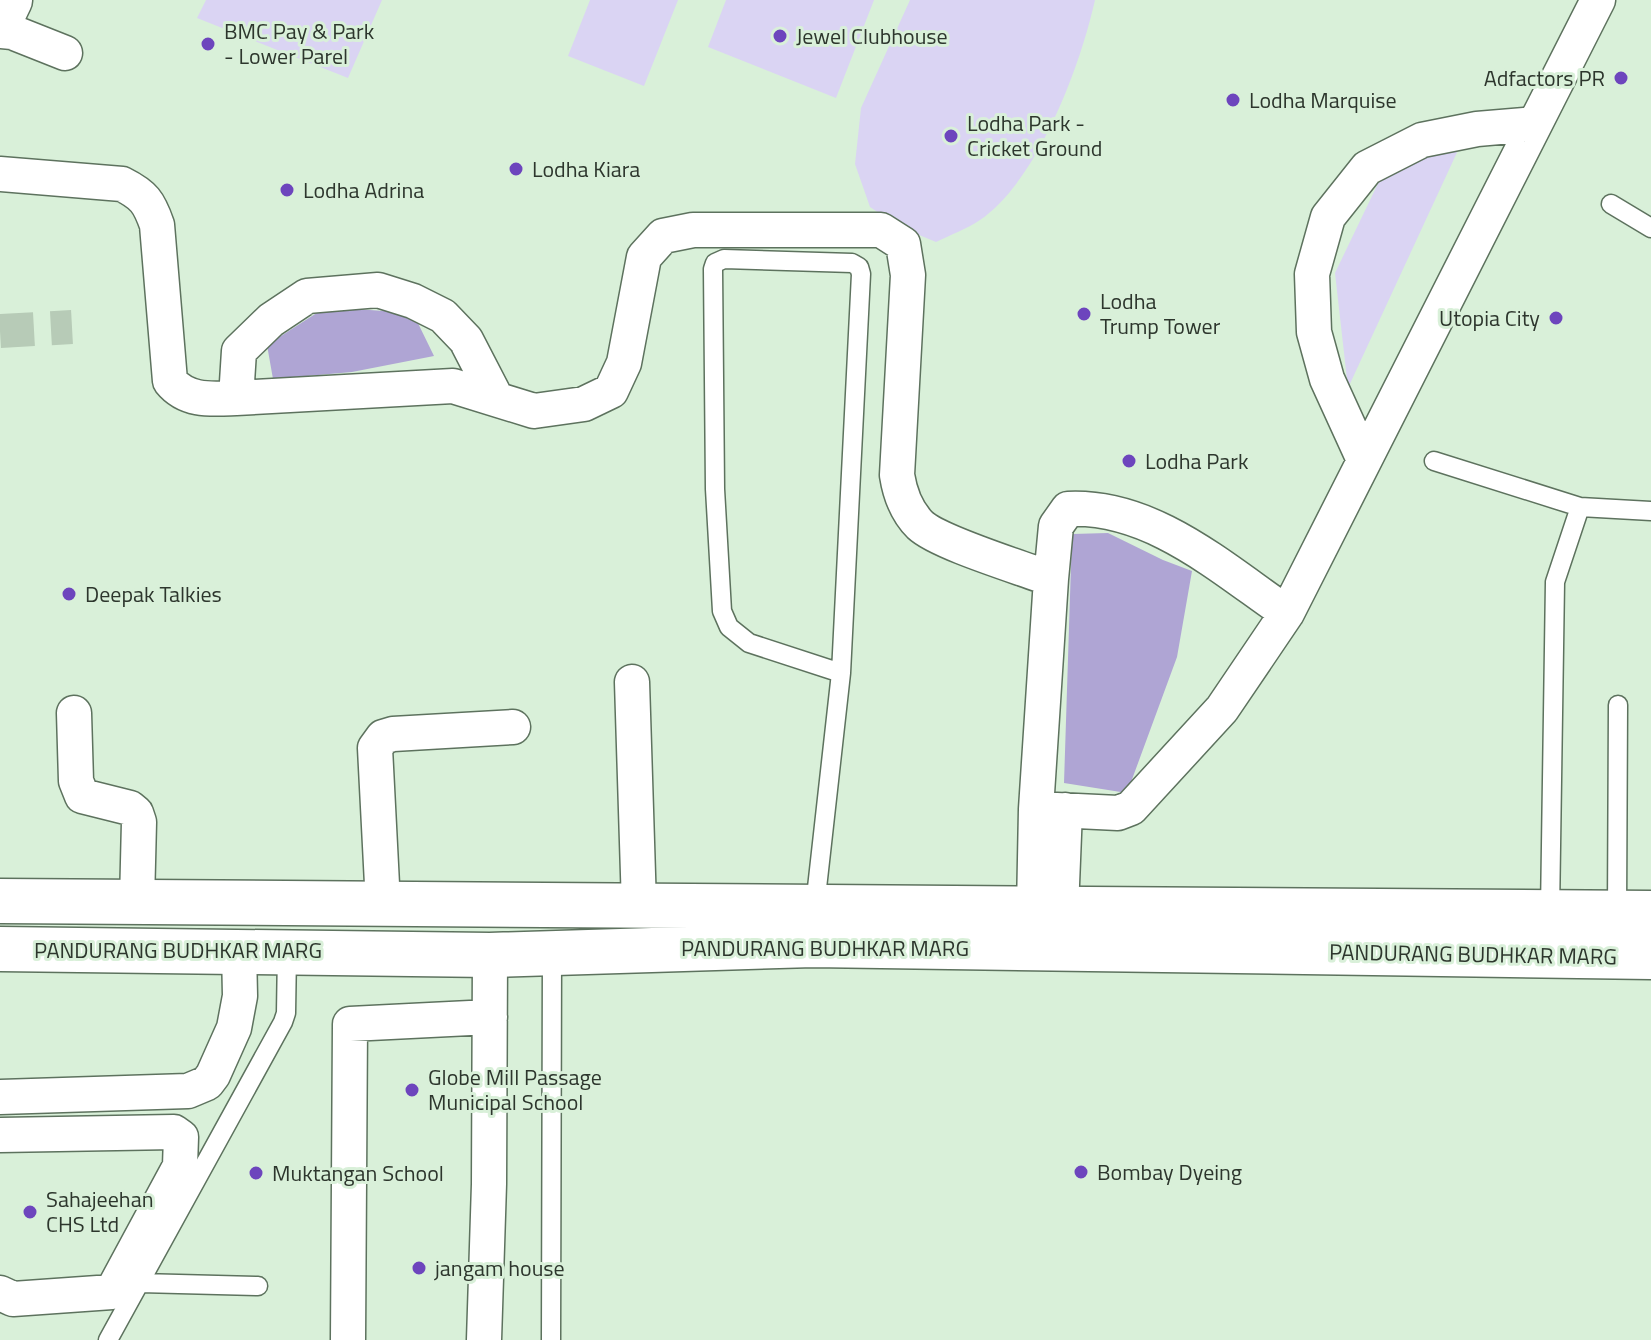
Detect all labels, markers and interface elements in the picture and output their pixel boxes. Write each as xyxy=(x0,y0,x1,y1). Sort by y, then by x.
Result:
place label: BMC Pay & Park - Lower Parel xyxy=(224,14,375,73)
place label: Jewel Clubhouse xyxy=(796,19,948,53)
marker: Jewel Clubhouse xyxy=(771,27,789,45)
marker: BMC Pay & Park - Lower Parel xyxy=(199,35,217,53)
place label: Adfactors PR xyxy=(1484,61,1605,95)
marker: Adfactors PR xyxy=(1612,69,1630,87)
place label: Lodha Marquise xyxy=(1249,83,1397,117)
marker: Lodha Marquise xyxy=(1224,91,1242,109)
place label: Lodha Park - Cricket Ground xyxy=(967,106,1102,165)
marker: Lodha Park - Cricket Ground xyxy=(942,127,960,145)
place label: Lodha Kiara xyxy=(532,152,640,186)
marker: Lodha Kiara xyxy=(507,160,525,178)
place label: Lodha Adrina xyxy=(303,173,424,207)
marker: Lodha Adrina xyxy=(278,181,296,199)
place label: Lodha Trump Tower xyxy=(1100,284,1221,343)
place label: Utopia City xyxy=(1439,301,1540,335)
marker: Lodha Trump Tower xyxy=(1075,305,1093,323)
marker: Utopia City xyxy=(1547,309,1565,327)
place label: Lodha Park xyxy=(1145,444,1249,478)
marker: Lodha Park xyxy=(1120,452,1138,470)
place label: Deepak Talkies xyxy=(85,577,222,611)
marker: Deepak Talkies xyxy=(60,585,78,603)
street label: PANDURANG BUDHKAR MARG xyxy=(681,931,969,965)
street label: PANDURANG BUDHKAR MARG xyxy=(34,933,322,967)
street label: PANDURANG BUDHKAR MARG xyxy=(1329,934,1617,974)
place label: Globe Mill Passage Municipal School xyxy=(428,1060,602,1119)
marker: Globe Mill Passage Municipal School xyxy=(403,1081,421,1099)
place label: Bombay Dyeing xyxy=(1097,1155,1242,1189)
place label: Muktangan School xyxy=(272,1156,444,1190)
marker: Bombay Dyeing xyxy=(1072,1163,1090,1181)
marker: Muktangan School xyxy=(247,1164,265,1182)
place label: Sahajeehan CHS Ltd xyxy=(46,1182,153,1241)
marker: Sahajeehan CHS Ltd xyxy=(21,1203,39,1221)
place label: jangam house xyxy=(433,1251,565,1285)
marker: jangam house xyxy=(410,1259,428,1277)

